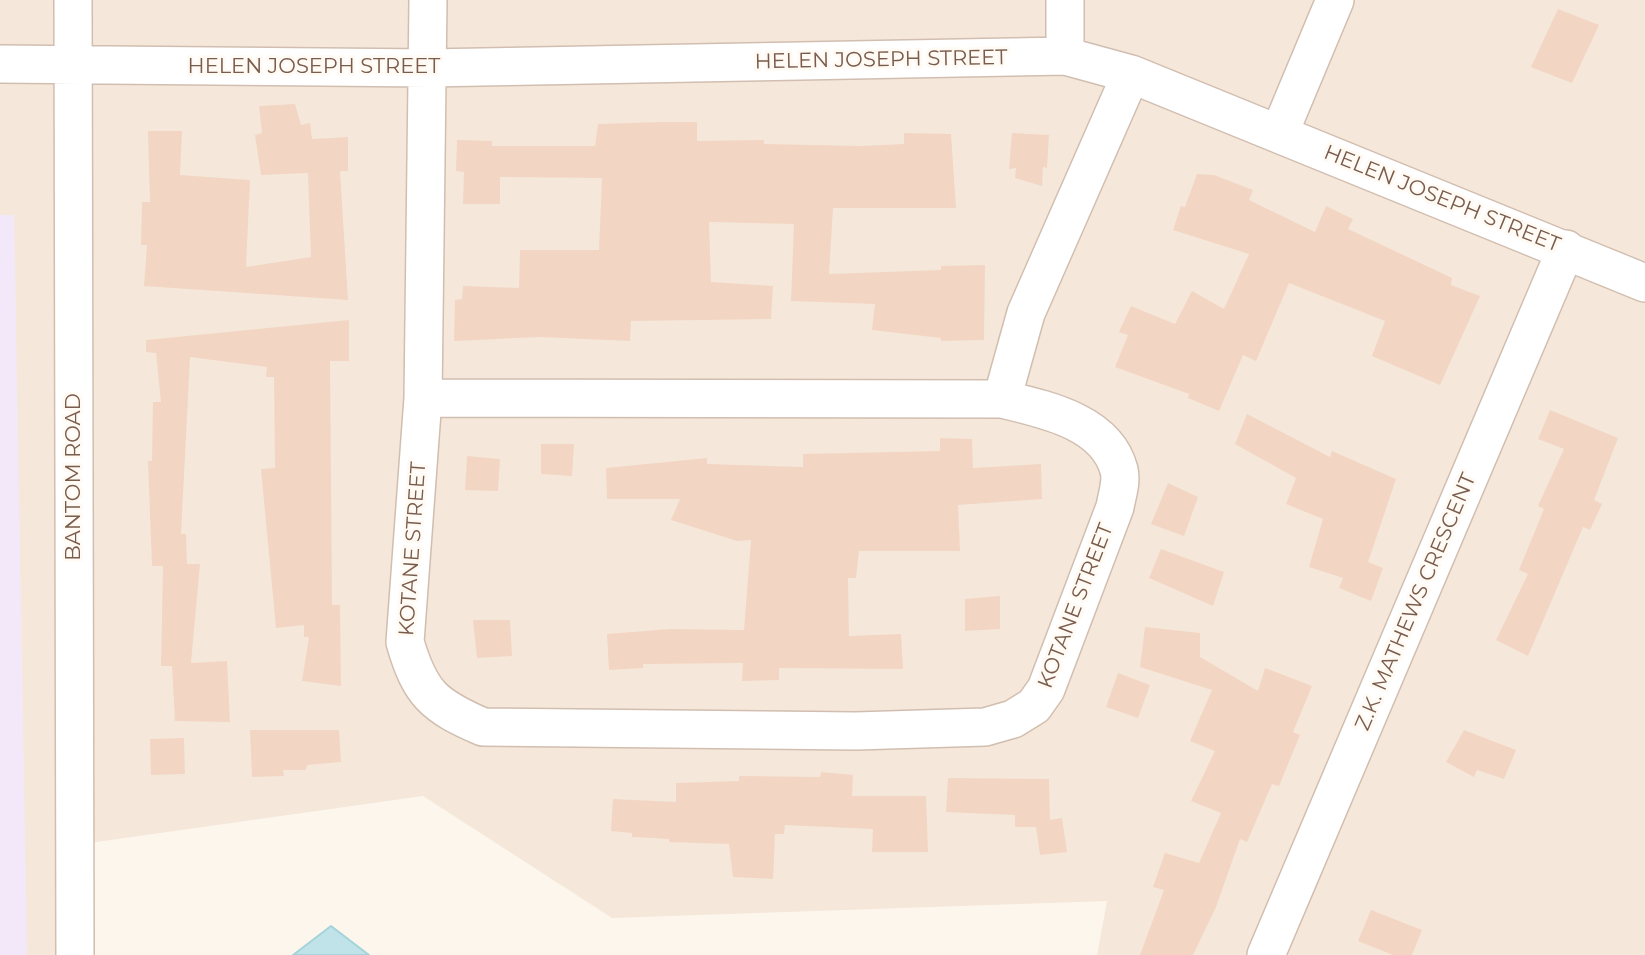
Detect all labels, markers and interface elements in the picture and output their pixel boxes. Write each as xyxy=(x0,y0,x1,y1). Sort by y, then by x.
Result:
street label: HELEN JOSEPH STREET xyxy=(754,45,1008,75)
street label: HELEN JOSEPH STREET xyxy=(188,54,440,80)
street label: HELEN JOSEPH STREET xyxy=(1320,140,1564,258)
street label: BANTOM ROAD xyxy=(61,393,87,561)
street label: KOTANE STREET xyxy=(394,461,432,637)
street label: Z.K. MATHEWS CRESCENT xyxy=(1350,469,1482,735)
street label: KOTANE STREET xyxy=(1033,520,1119,692)

